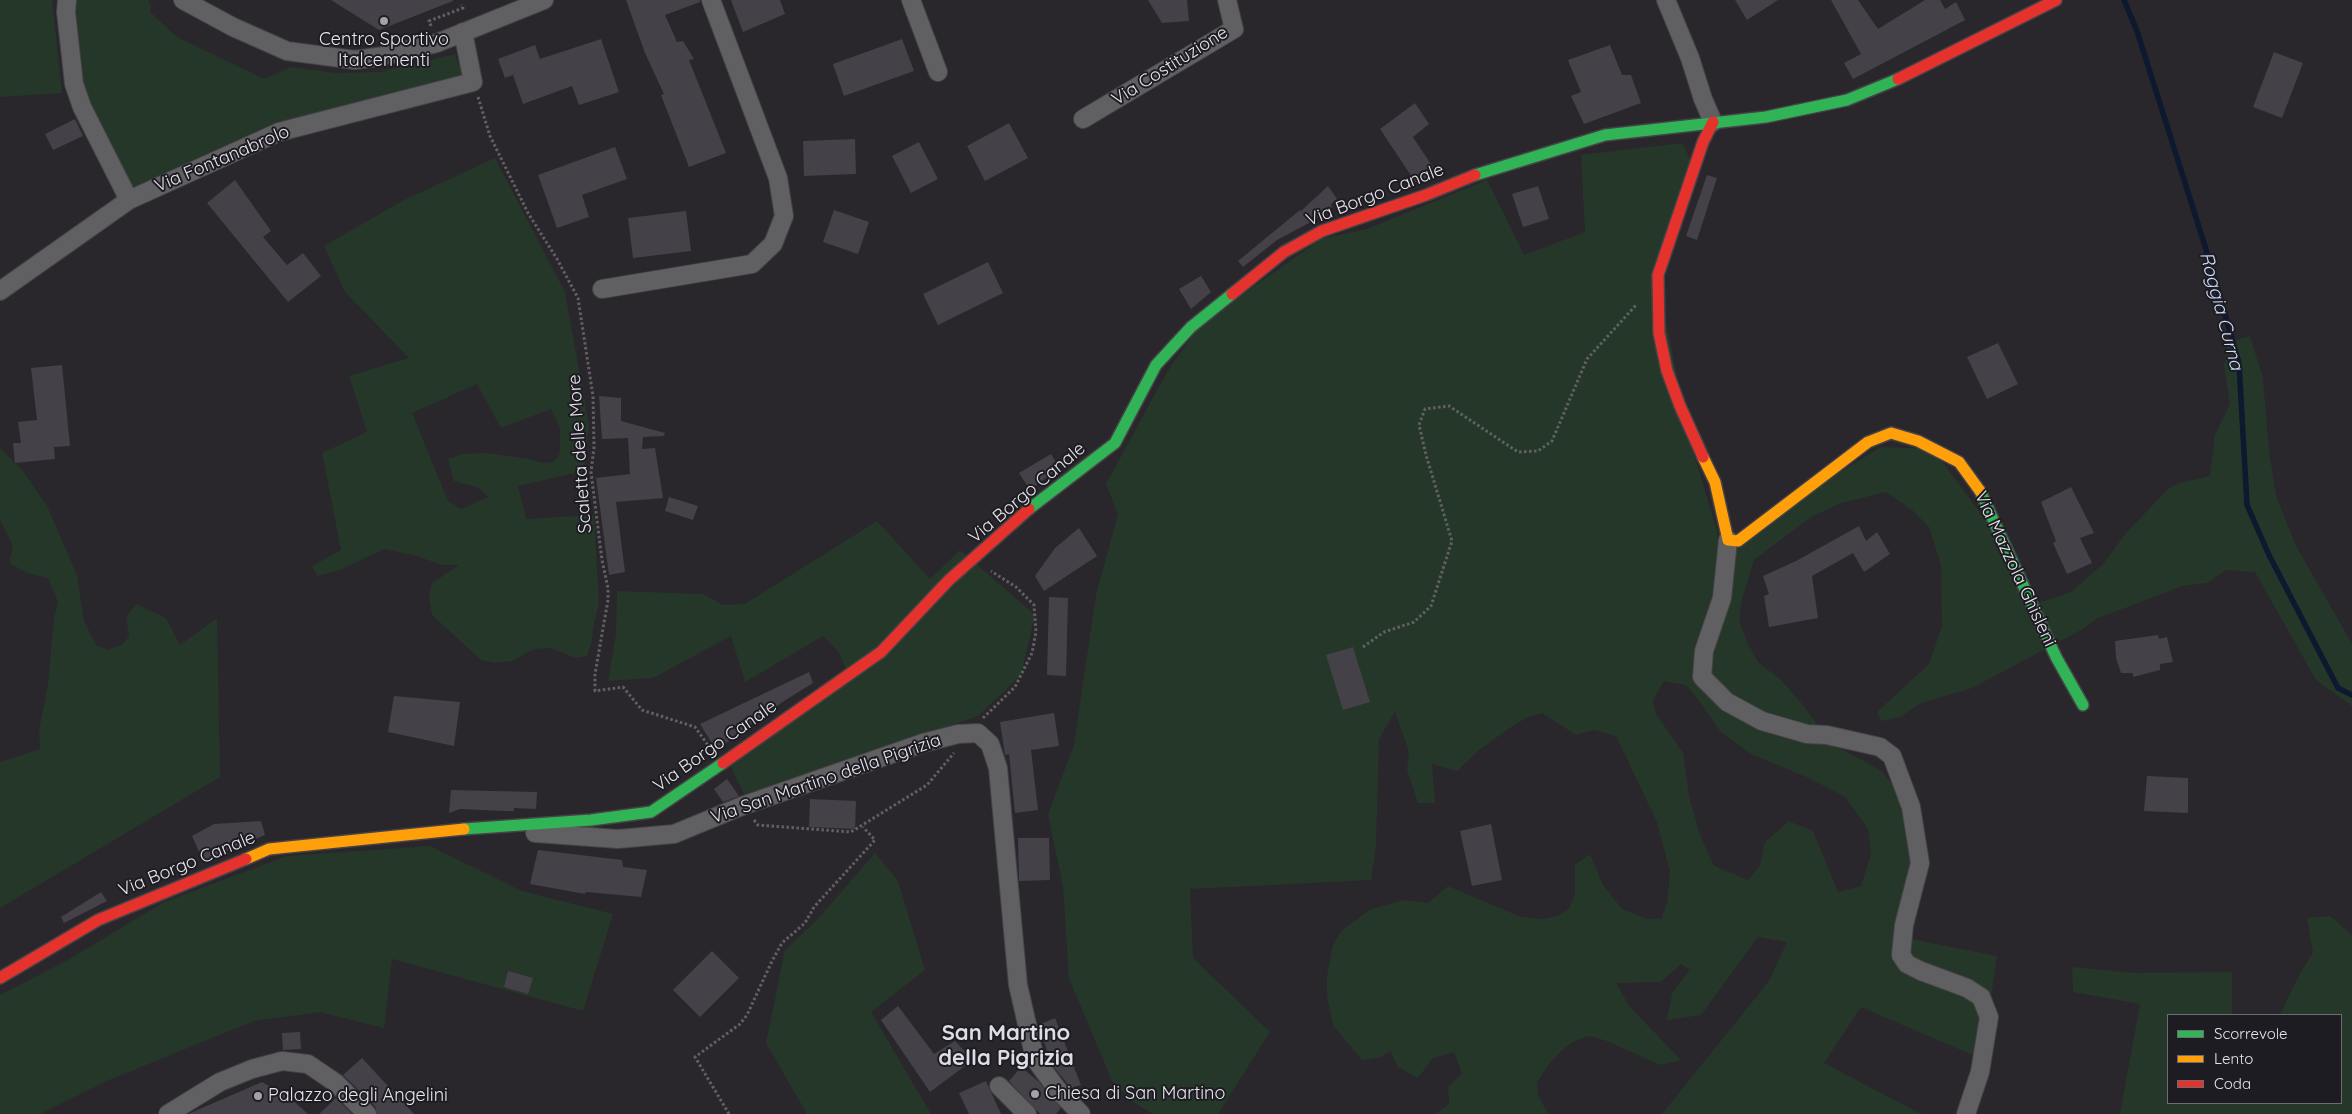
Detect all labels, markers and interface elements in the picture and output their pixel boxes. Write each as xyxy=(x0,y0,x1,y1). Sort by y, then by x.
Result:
marker: Centro Sportivo Italcementi xyxy=(378,15,390,27)
street label: Via Costituzione xyxy=(1108,22,1232,110)
place label: Centro Sportivo Italcementi xyxy=(319,29,449,72)
street label: Via Fontanabrolo xyxy=(151,121,293,197)
street label: Via Borgo Canale xyxy=(1303,159,1447,231)
water label: Roggia Curna xyxy=(2194,249,2248,373)
street label: Scaletta delle More xyxy=(564,374,596,534)
street label: Via Borgo Canale xyxy=(964,438,1090,548)
street label: Via Mazzola Ghisleni xyxy=(1970,488,2060,650)
street label: Via Borgo Canale xyxy=(649,695,781,797)
street label: Via San Martino della Pigrizia xyxy=(708,729,944,829)
street label: Via Borgo Canale xyxy=(115,827,259,901)
legend xyxy=(2167,1014,2342,1104)
district label: San Martino della Pigrizia xyxy=(938,1020,1074,1072)
text: Scorrevole xyxy=(2214,1024,2288,1043)
text: Lento xyxy=(2214,1049,2253,1068)
text: Coda xyxy=(2214,1074,2251,1093)
place label: Chiesa di San Martino xyxy=(1045,1083,1225,1105)
place label: Palazzo degli Angelini xyxy=(268,1085,448,1107)
marker: Chiesa di San Martino xyxy=(1029,1088,1041,1100)
marker: Palazzo degli Angelini xyxy=(252,1090,264,1102)

